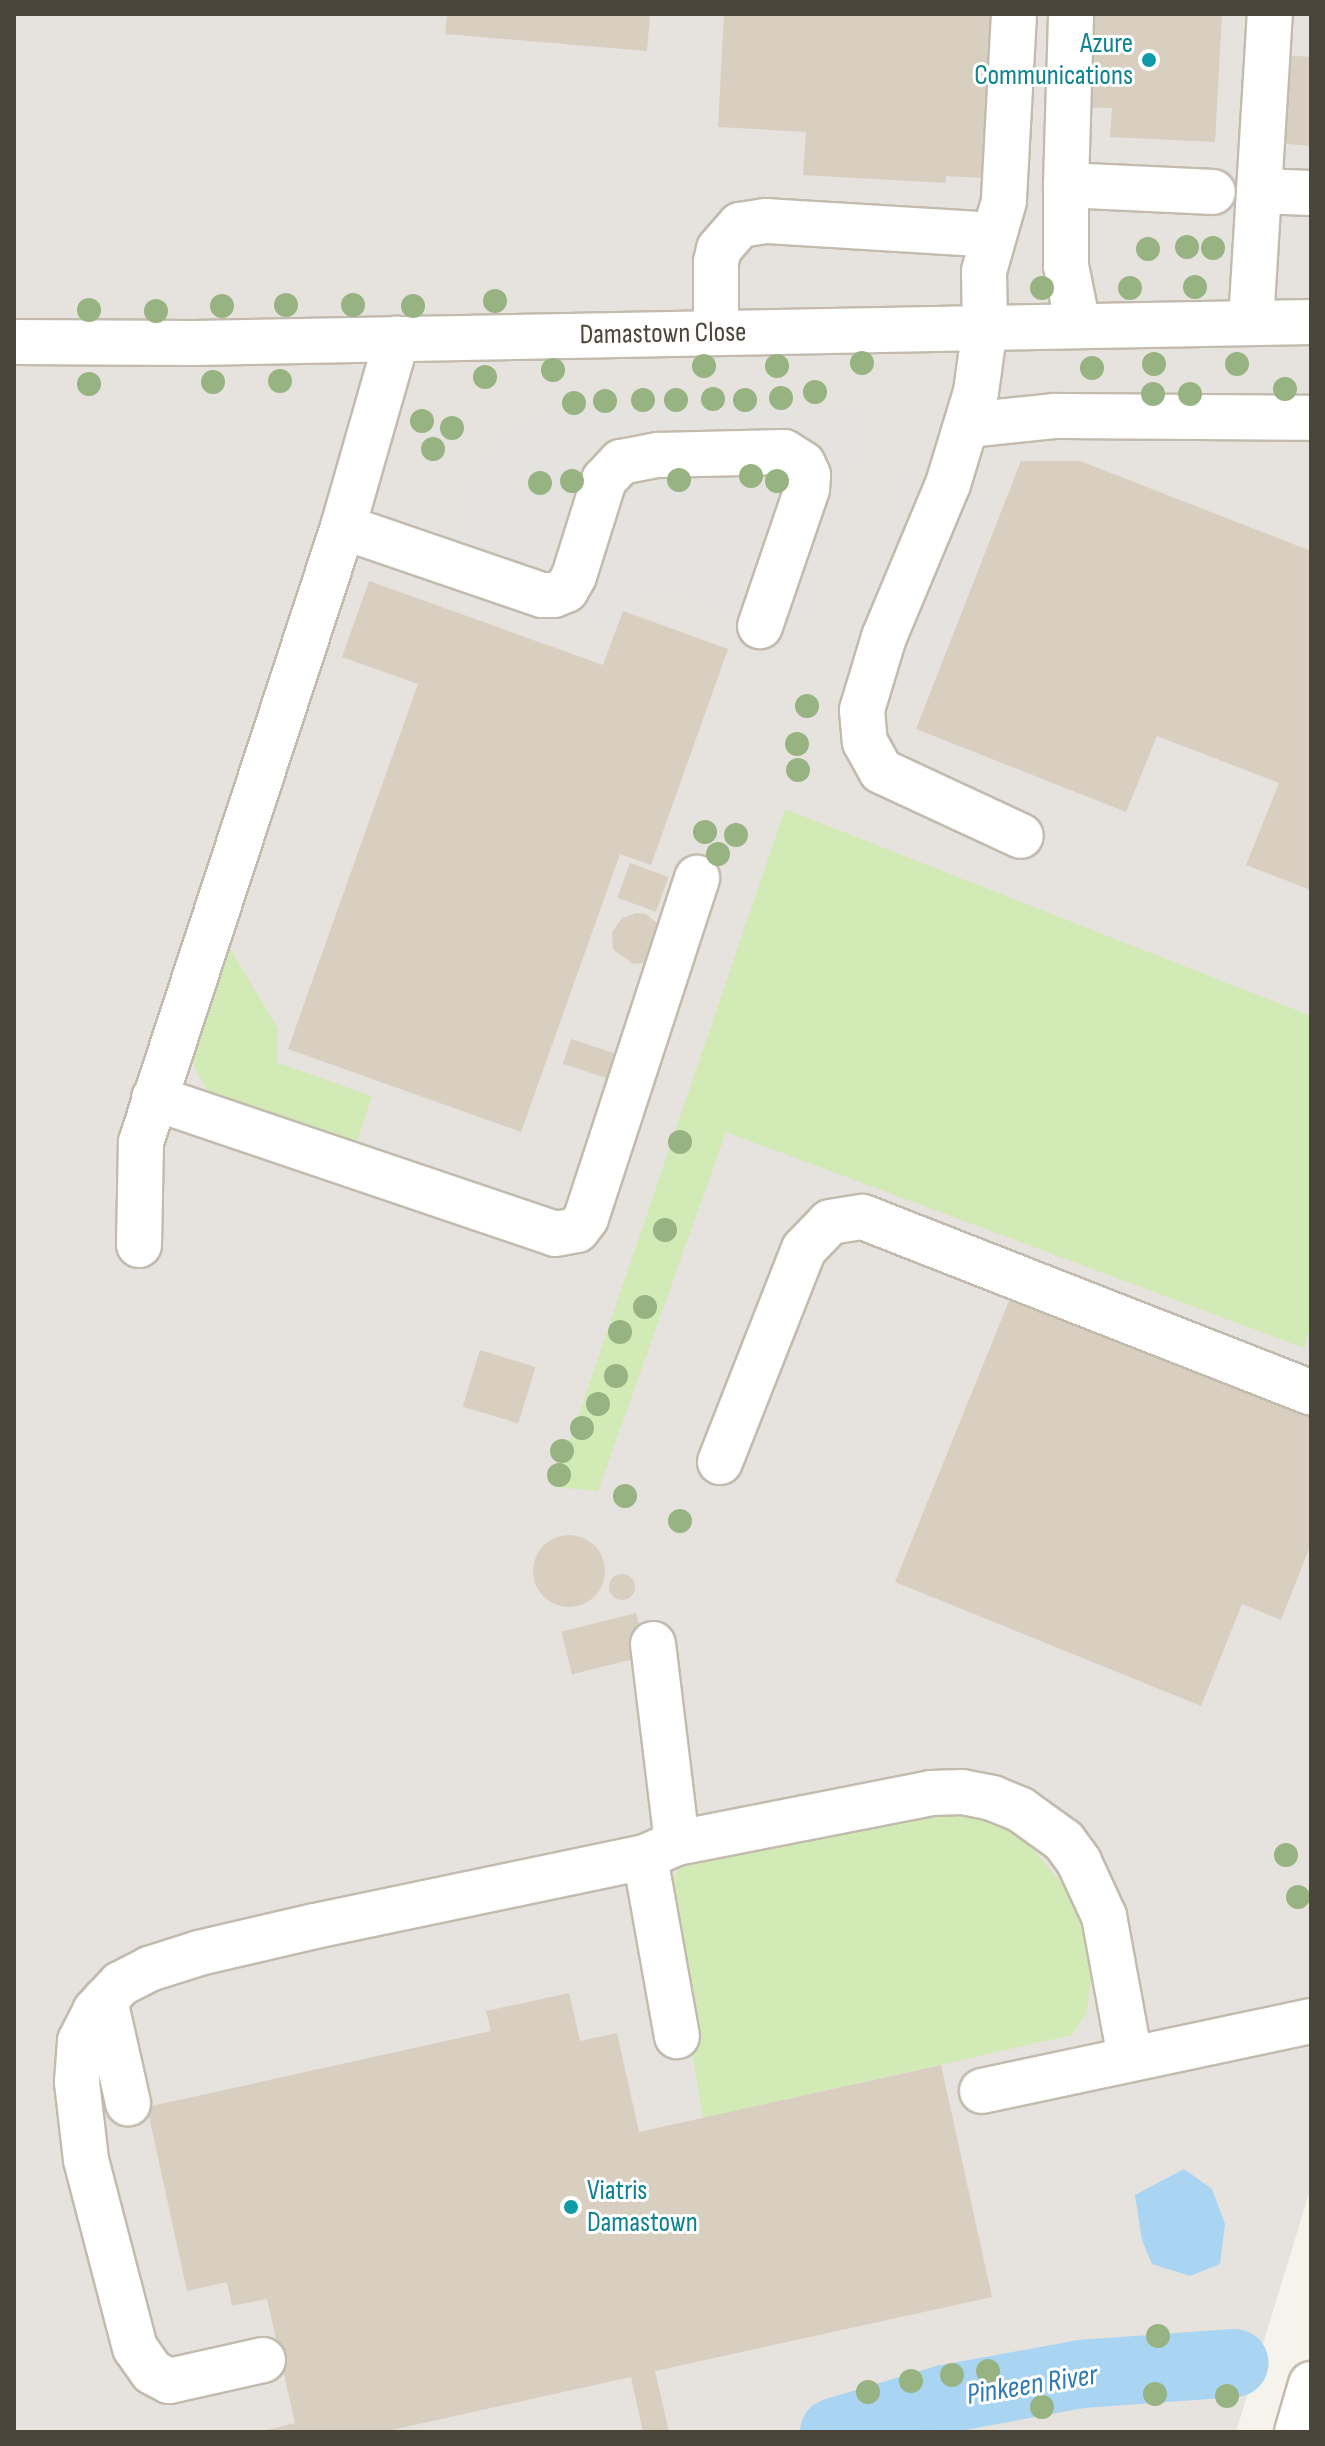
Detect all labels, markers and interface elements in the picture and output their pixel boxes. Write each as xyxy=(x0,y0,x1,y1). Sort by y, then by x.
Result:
place label: Azure Communications xyxy=(974,27,1133,93)
marker: Azure Communications xyxy=(1140,51,1158,69)
street label: Damastown Close xyxy=(579,316,747,352)
place label: Viatris Damastown xyxy=(587,2174,698,2240)
marker: Viatris Damastown xyxy=(562,2198,580,2216)
water label: Pinkeen River xyxy=(964,2357,1100,2413)

